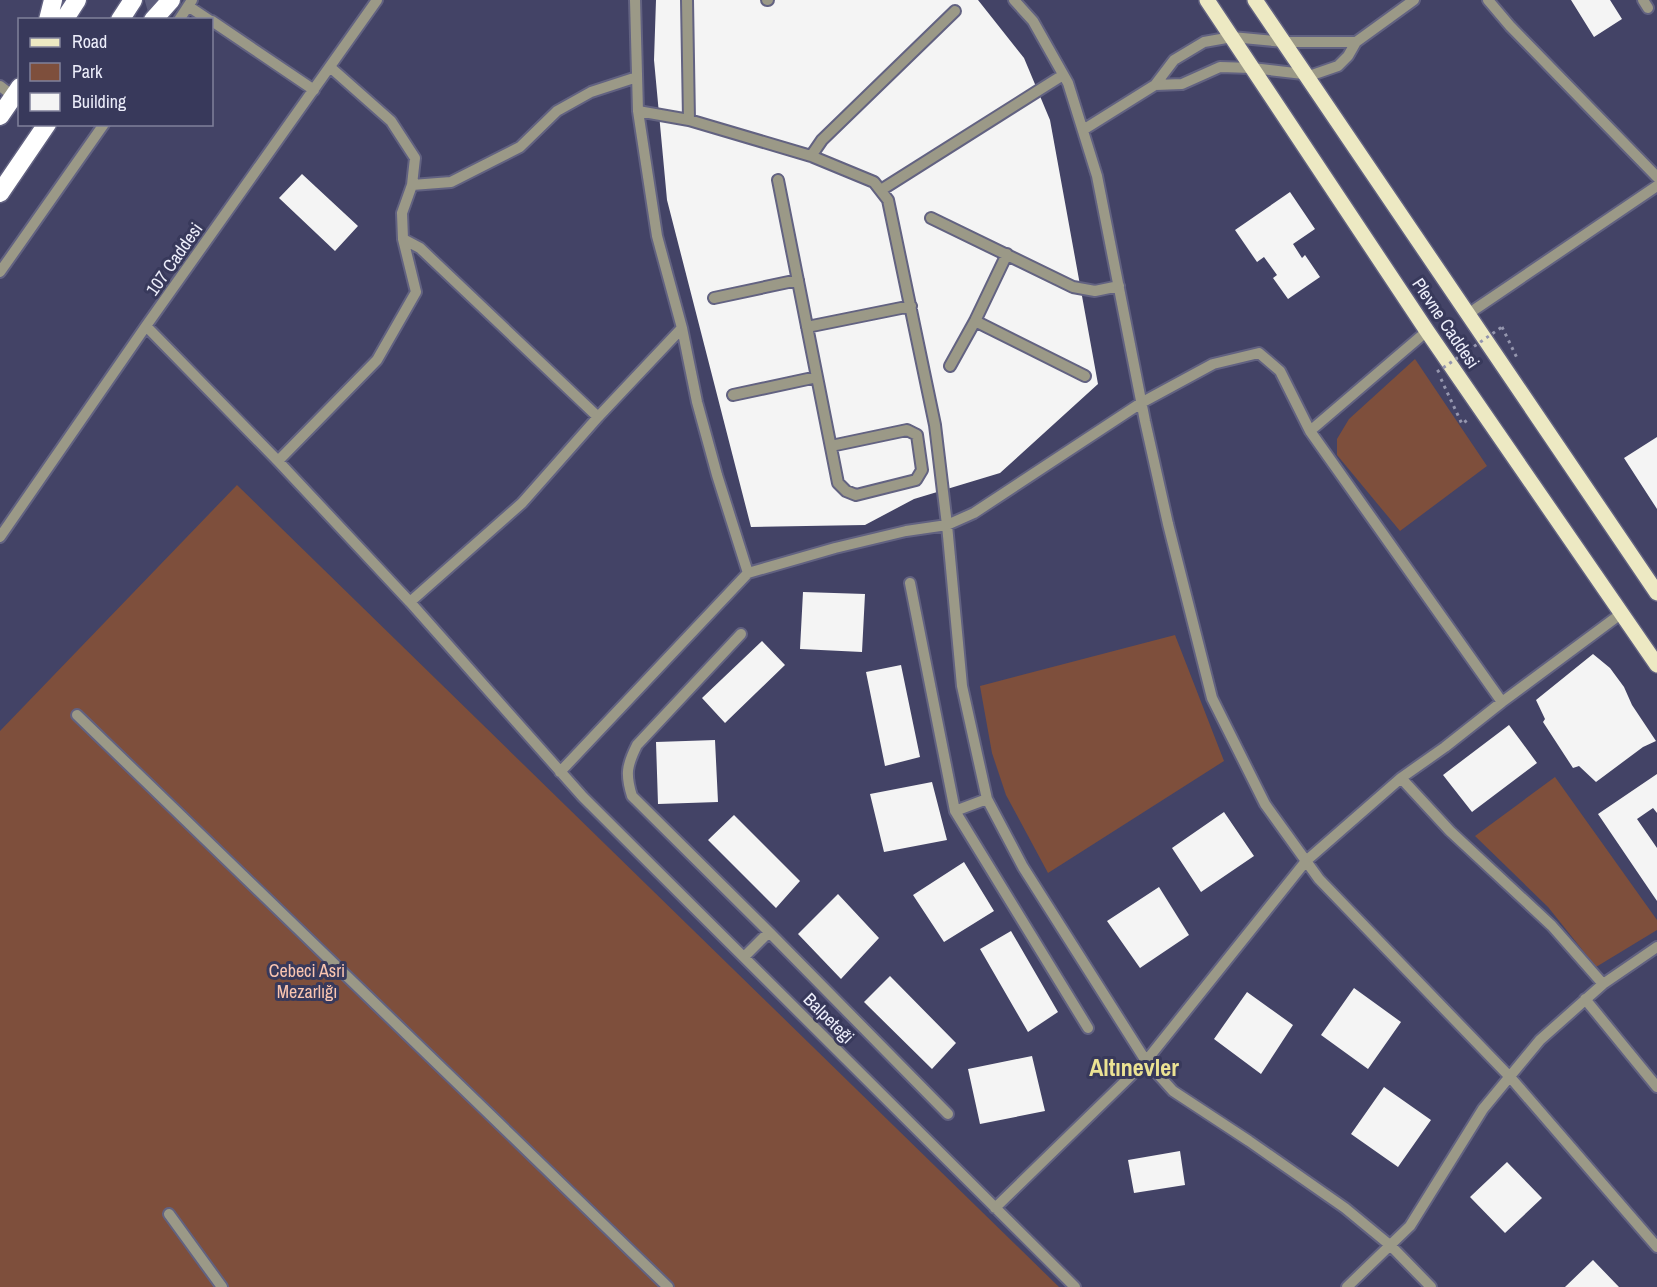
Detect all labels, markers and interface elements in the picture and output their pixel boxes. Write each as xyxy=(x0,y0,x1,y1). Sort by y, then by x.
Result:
legend xyxy=(18,18,213,126)
text: Road xyxy=(72,29,107,54)
text: Park xyxy=(72,59,103,84)
text: Building xyxy=(72,89,127,114)
street label: 107 Caddesi xyxy=(140,218,208,300)
street label: Plevne Caddesi xyxy=(1407,273,1485,373)
park label: Cebeci Asri Mezarlığı xyxy=(269,958,345,1004)
street label: Balpeteği xyxy=(798,987,860,1049)
district label: Altınevler xyxy=(1089,1051,1179,1083)

